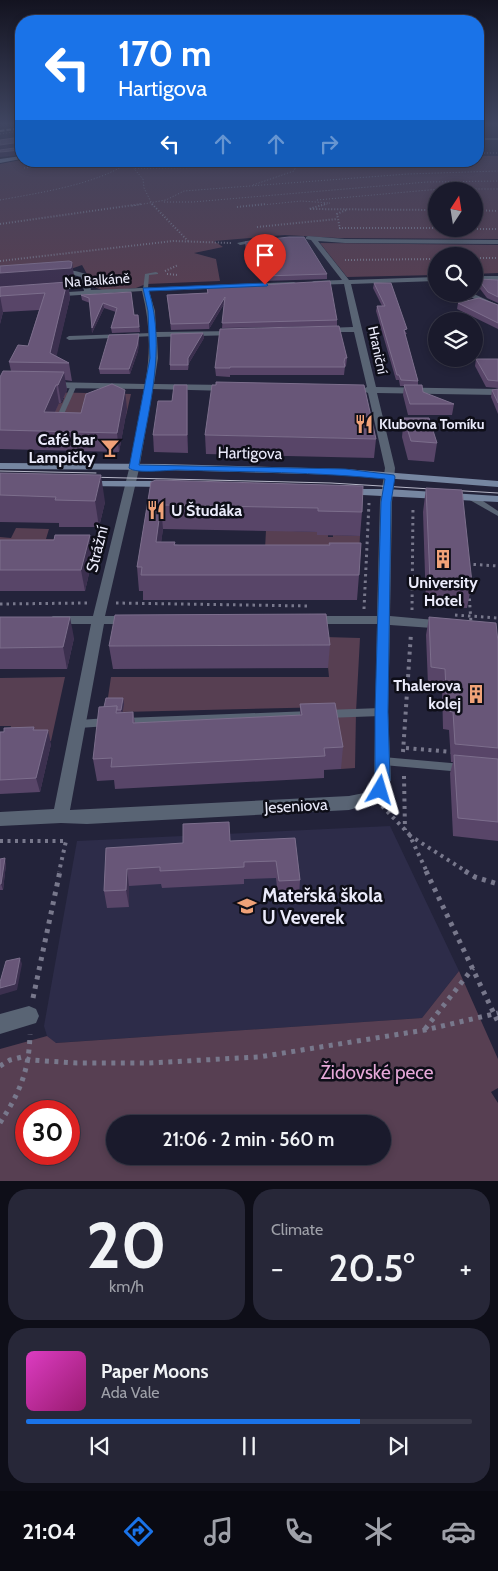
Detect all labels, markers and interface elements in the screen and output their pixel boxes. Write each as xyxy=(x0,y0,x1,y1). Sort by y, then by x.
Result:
text: 170 m xyxy=(118,32,211,75)
icon: left xyxy=(35,35,100,100)
text: Hartigova xyxy=(118,75,207,102)
icon: left xyxy=(156,130,184,158)
icon: ahead xyxy=(209,130,237,158)
icon: ahead xyxy=(262,130,290,158)
icon: right xyxy=(315,130,343,158)
north arrow xyxy=(428,182,482,238)
map controls xyxy=(428,182,483,367)
pin xyxy=(244,234,286,285)
icon: arrive xyxy=(251,241,279,269)
button: search xyxy=(428,247,483,302)
street label: Na Balkáně xyxy=(64,269,130,291)
button: layers xyxy=(428,312,483,367)
street label: Hraniční xyxy=(364,324,392,376)
restaurant icon: Klubovna Tomíku xyxy=(353,413,375,435)
place label: Klubovna Tomíku xyxy=(379,415,485,433)
place label: Café bar Lampičky xyxy=(29,430,96,467)
bar icon: Café bar Lampičky xyxy=(99,437,121,459)
street label: Hartigova xyxy=(217,443,283,463)
restaurant icon: U Študáka xyxy=(145,499,167,521)
place label: U Študáka xyxy=(171,501,242,520)
street label: Strážní xyxy=(82,523,112,574)
building icon: University Hotel xyxy=(432,548,454,570)
place label: University Hotel xyxy=(408,573,478,610)
place label: Thalerova kolej xyxy=(393,676,461,713)
building icon: Thalerova kolej xyxy=(465,683,487,705)
position arrow xyxy=(353,763,405,815)
street label: Jeseniova xyxy=(263,795,328,817)
place label: Mateřská škola U Veverek xyxy=(262,884,383,929)
school or university icon: Mateřská škola U Veverek xyxy=(236,895,258,917)
park label: Židovské pece xyxy=(321,1060,434,1084)
speed limit sign: 30 xyxy=(15,1100,80,1165)
text: 21:06 · 2 min · 560 m xyxy=(163,1128,334,1151)
text: 20 xyxy=(86,1205,167,1284)
text: Climate xyxy=(271,1220,323,1239)
text: 20.5° xyxy=(329,1244,414,1291)
text: − xyxy=(271,1251,283,1285)
text: + xyxy=(460,1251,472,1285)
text: km/h xyxy=(109,1277,144,1296)
text: Paper Moons xyxy=(101,1360,209,1383)
text: Ada Vale xyxy=(101,1383,160,1402)
icon: previous xyxy=(86,1432,114,1460)
icon: pause xyxy=(235,1432,263,1460)
icon: next xyxy=(384,1432,412,1460)
icon: directions xyxy=(121,1514,156,1549)
icon: music xyxy=(201,1514,236,1549)
icon: phone xyxy=(281,1514,316,1549)
icon: climate xyxy=(361,1514,396,1549)
icon: car xyxy=(441,1514,476,1549)
text: 21:04 xyxy=(22,1518,76,1545)

